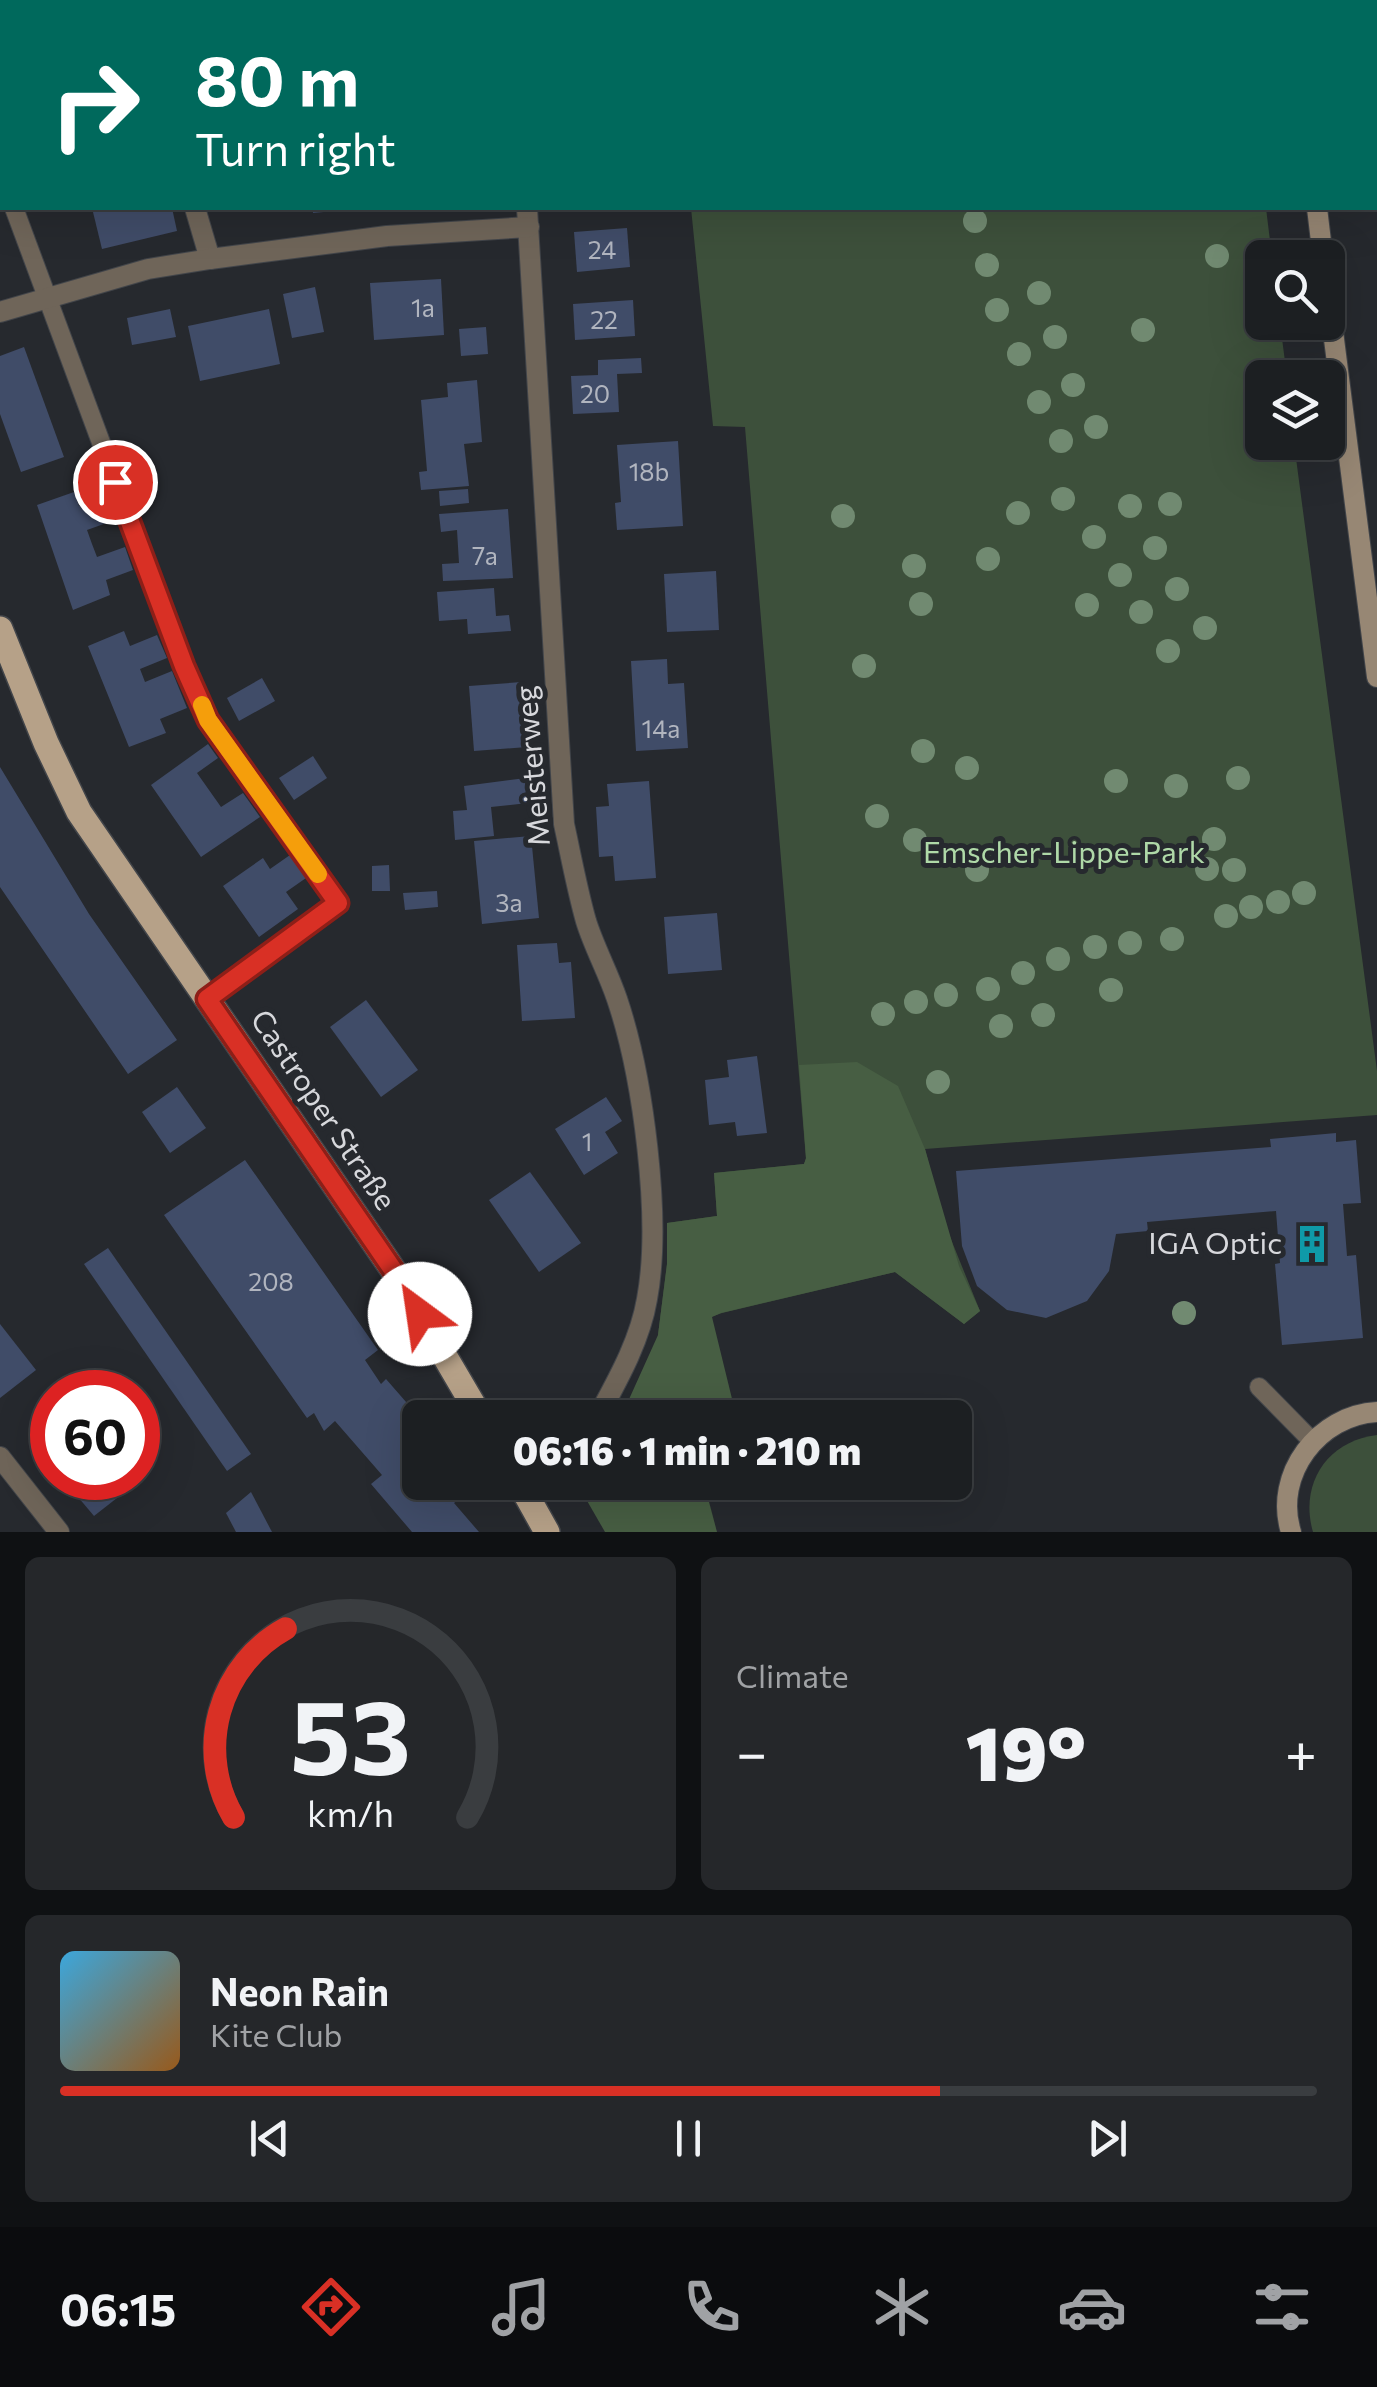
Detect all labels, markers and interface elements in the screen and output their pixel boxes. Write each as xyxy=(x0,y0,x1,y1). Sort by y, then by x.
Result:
text: 80 m xyxy=(195,35,359,120)
icon: right xyxy=(30,40,160,170)
text: Turn right xyxy=(195,120,396,175)
house number: 24 xyxy=(588,234,616,264)
map controls xyxy=(1245,240,1345,460)
button: search xyxy=(1245,240,1345,340)
house number: 1a xyxy=(411,292,435,322)
house number: 22 xyxy=(590,304,618,334)
button: layers xyxy=(1245,360,1345,460)
house number: 20 xyxy=(580,378,610,408)
pin xyxy=(73,440,158,525)
icon: arrive xyxy=(88,455,143,510)
house number: 18b xyxy=(629,456,669,486)
house number: 7a xyxy=(472,540,498,570)
street label: Meisterweg xyxy=(505,684,556,848)
house number: 14a xyxy=(642,713,680,743)
park label: Emscher-Lippe-Park xyxy=(923,832,1205,869)
house number: 3a xyxy=(495,887,523,917)
street label: Castroper Straße xyxy=(244,1001,406,1216)
house number: 1 xyxy=(582,1126,592,1156)
place label: IGA Optic xyxy=(1148,1223,1282,1260)
building icon: IGA Optic xyxy=(1291,1223,1333,1265)
position arrow xyxy=(368,1262,472,1366)
house number: 208 xyxy=(248,1266,294,1296)
speed limit sign: 60 xyxy=(30,1370,160,1500)
text: 06:16 · 1 min · 210 m xyxy=(513,1426,861,1473)
text: Climate xyxy=(736,1655,849,1695)
text: 53 xyxy=(290,1669,411,1796)
text: 19° xyxy=(966,1705,1086,1796)
text: − xyxy=(736,1717,767,1784)
text: + xyxy=(1285,1717,1317,1784)
text: km/h xyxy=(307,1791,394,1834)
text: Neon Rain xyxy=(210,1967,389,2014)
text: Kite Club xyxy=(210,2014,342,2054)
icon: previous xyxy=(242,2111,297,2166)
icon: pause xyxy=(661,2111,716,2166)
icon: next xyxy=(1080,2111,1135,2166)
icon: directions xyxy=(296,2272,366,2342)
icon: music xyxy=(486,2272,556,2342)
icon: phone xyxy=(677,2272,747,2342)
icon: climate xyxy=(867,2272,937,2342)
icon: car xyxy=(1057,2272,1127,2342)
icon: filters xyxy=(1247,2272,1317,2342)
text: 06:15 xyxy=(60,2280,176,2335)

